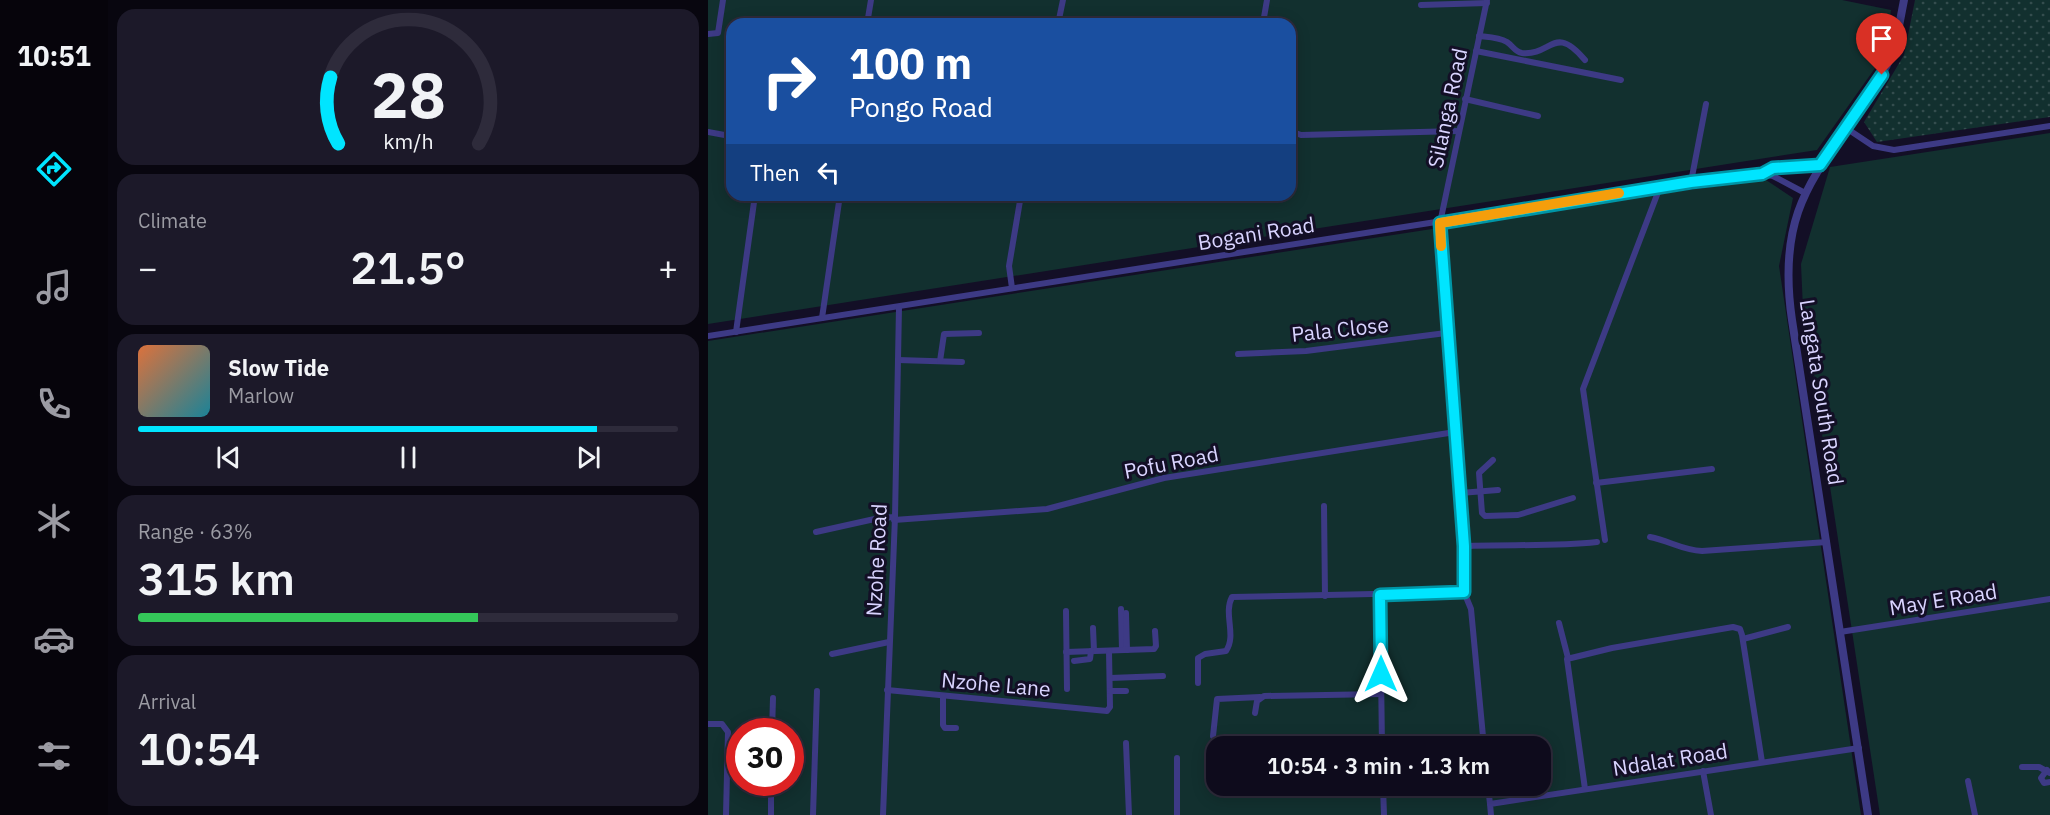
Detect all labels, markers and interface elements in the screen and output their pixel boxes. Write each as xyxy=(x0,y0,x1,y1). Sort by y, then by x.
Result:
pin xyxy=(1856,13,1907,75)
icon: arrive xyxy=(1865,22,1898,55)
text: 100 m xyxy=(849,36,972,91)
text: 10:51 xyxy=(17,38,91,73)
icon: right xyxy=(750,42,828,120)
street label: Silanga Road xyxy=(1421,46,1473,170)
text: 28 xyxy=(371,54,445,135)
text: Pongo Road xyxy=(849,89,993,124)
text: km/h xyxy=(383,127,433,155)
icon: directions xyxy=(33,148,75,190)
icon: left xyxy=(812,156,845,189)
text: Then xyxy=(750,158,800,187)
text: Climate xyxy=(138,207,207,234)
street label: Bogani Road xyxy=(1195,210,1317,256)
text: 21.5° xyxy=(350,238,466,296)
text: − xyxy=(138,246,158,289)
text: + xyxy=(658,246,678,289)
icon: music xyxy=(33,266,75,308)
street label: Langata South Road xyxy=(1793,297,1851,487)
street label: Pala Close xyxy=(1290,310,1390,348)
text: Slow Tide xyxy=(228,353,329,382)
text: Marlow xyxy=(228,382,294,409)
icon: phone xyxy=(33,383,75,425)
street label: Pofu Road xyxy=(1121,439,1221,485)
icon: previous xyxy=(212,441,245,474)
icon: pause xyxy=(392,441,425,474)
icon: next xyxy=(572,441,605,474)
icon: climate xyxy=(33,500,75,542)
street label: Nzohe Road xyxy=(859,503,893,617)
text: Range · 63% xyxy=(138,518,253,545)
text: 315 km xyxy=(138,549,295,607)
street label: May E Road xyxy=(1887,577,1999,621)
icon: car xyxy=(33,618,75,660)
position arrow xyxy=(1349,642,1413,706)
street label: Nzohe Lane xyxy=(940,665,1052,703)
text: Arrival xyxy=(138,688,196,715)
speed limit sign: 30 xyxy=(726,718,804,796)
text: 10:54 xyxy=(138,719,260,777)
icon: filters xyxy=(33,735,75,777)
street label: Ndalat Road xyxy=(1611,736,1729,782)
text: 10:54 · 3 min · 1.3 km xyxy=(1267,751,1490,780)

